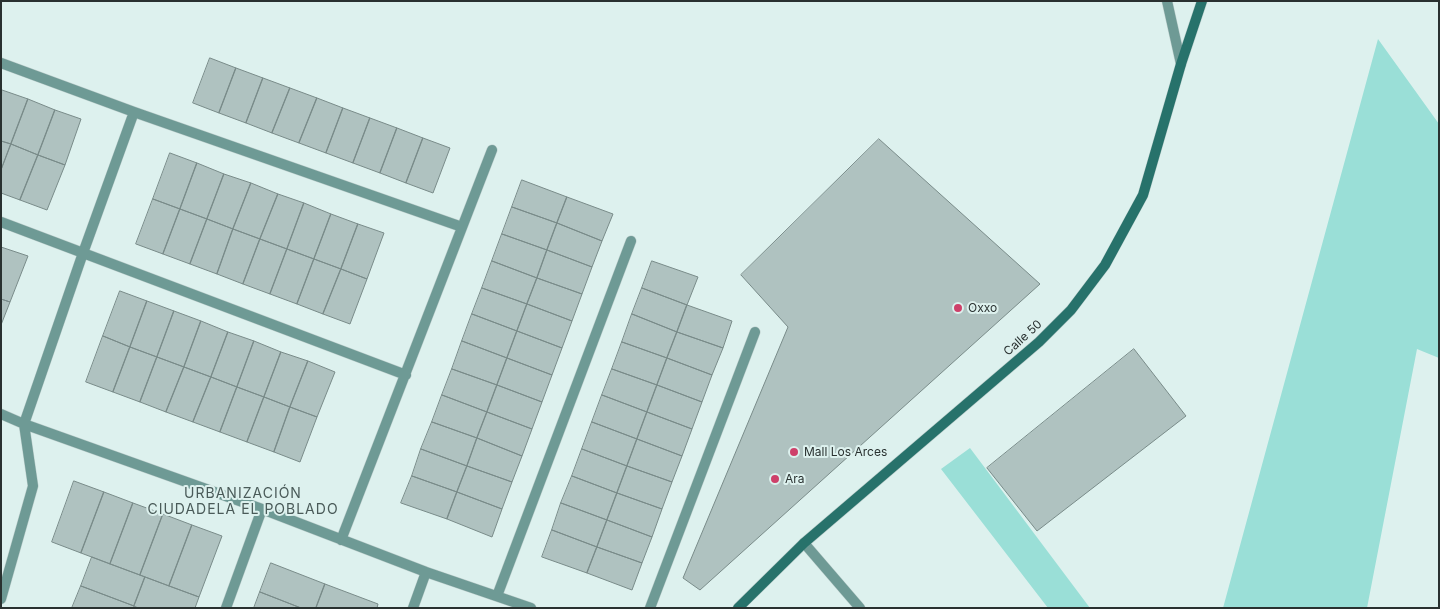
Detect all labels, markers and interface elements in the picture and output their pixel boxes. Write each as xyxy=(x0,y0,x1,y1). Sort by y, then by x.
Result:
place label: Oxxo xyxy=(968,301,997,315)
marker: Oxxo xyxy=(952,302,964,314)
street label: Calle 50 xyxy=(1001,317,1045,359)
place label: Mall Los Arces xyxy=(804,445,887,459)
marker: Mall Los Arces xyxy=(788,446,800,458)
place label: Ara xyxy=(785,472,805,486)
marker: Ara xyxy=(769,473,781,485)
district label: URBANIZACIÓN CIUDADELA EL POBLADO xyxy=(145,486,341,518)

